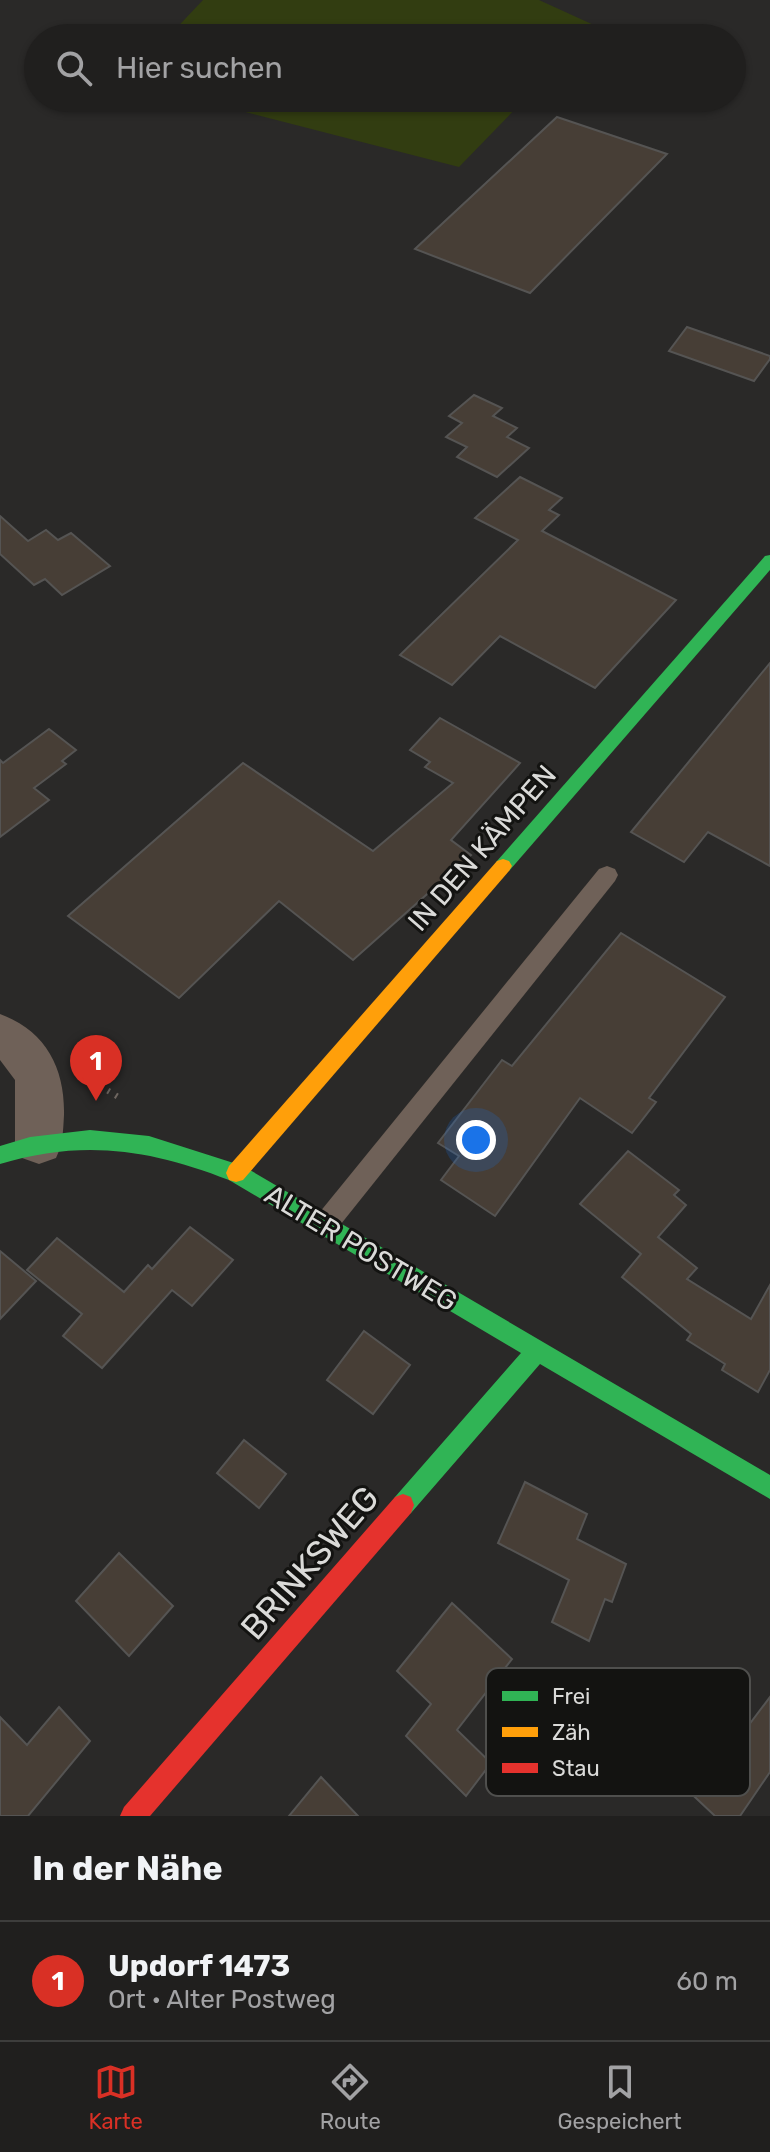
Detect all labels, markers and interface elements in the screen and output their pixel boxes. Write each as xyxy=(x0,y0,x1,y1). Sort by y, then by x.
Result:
search box xyxy=(24,24,746,112)
icon: search xyxy=(52,46,96,90)
text: Hier suchen xyxy=(116,50,283,86)
street label: IN DEN KÄMPEN xyxy=(401,758,563,938)
pin: 1 xyxy=(70,1035,122,1101)
your location xyxy=(456,1120,496,1160)
street label: ALTER POSTWEG xyxy=(259,1178,463,1318)
street label: BRINKSWEG xyxy=(232,1478,388,1648)
legend xyxy=(486,1668,750,1796)
text: Frei xyxy=(552,1683,590,1710)
text: Zäh xyxy=(552,1719,591,1746)
text: Stau xyxy=(552,1755,600,1782)
text: In der Nähe xyxy=(32,1848,223,1889)
text: Updorf 1473 xyxy=(108,1948,290,1984)
text: 1 xyxy=(52,1966,64,1997)
text: 60 m xyxy=(676,1966,738,1997)
text: Ort · Alter Postweg xyxy=(108,1984,336,2015)
tab: Karte xyxy=(88,2060,143,2135)
tab: Route xyxy=(320,2060,381,2135)
tab: Gespeichert xyxy=(557,2060,682,2135)

